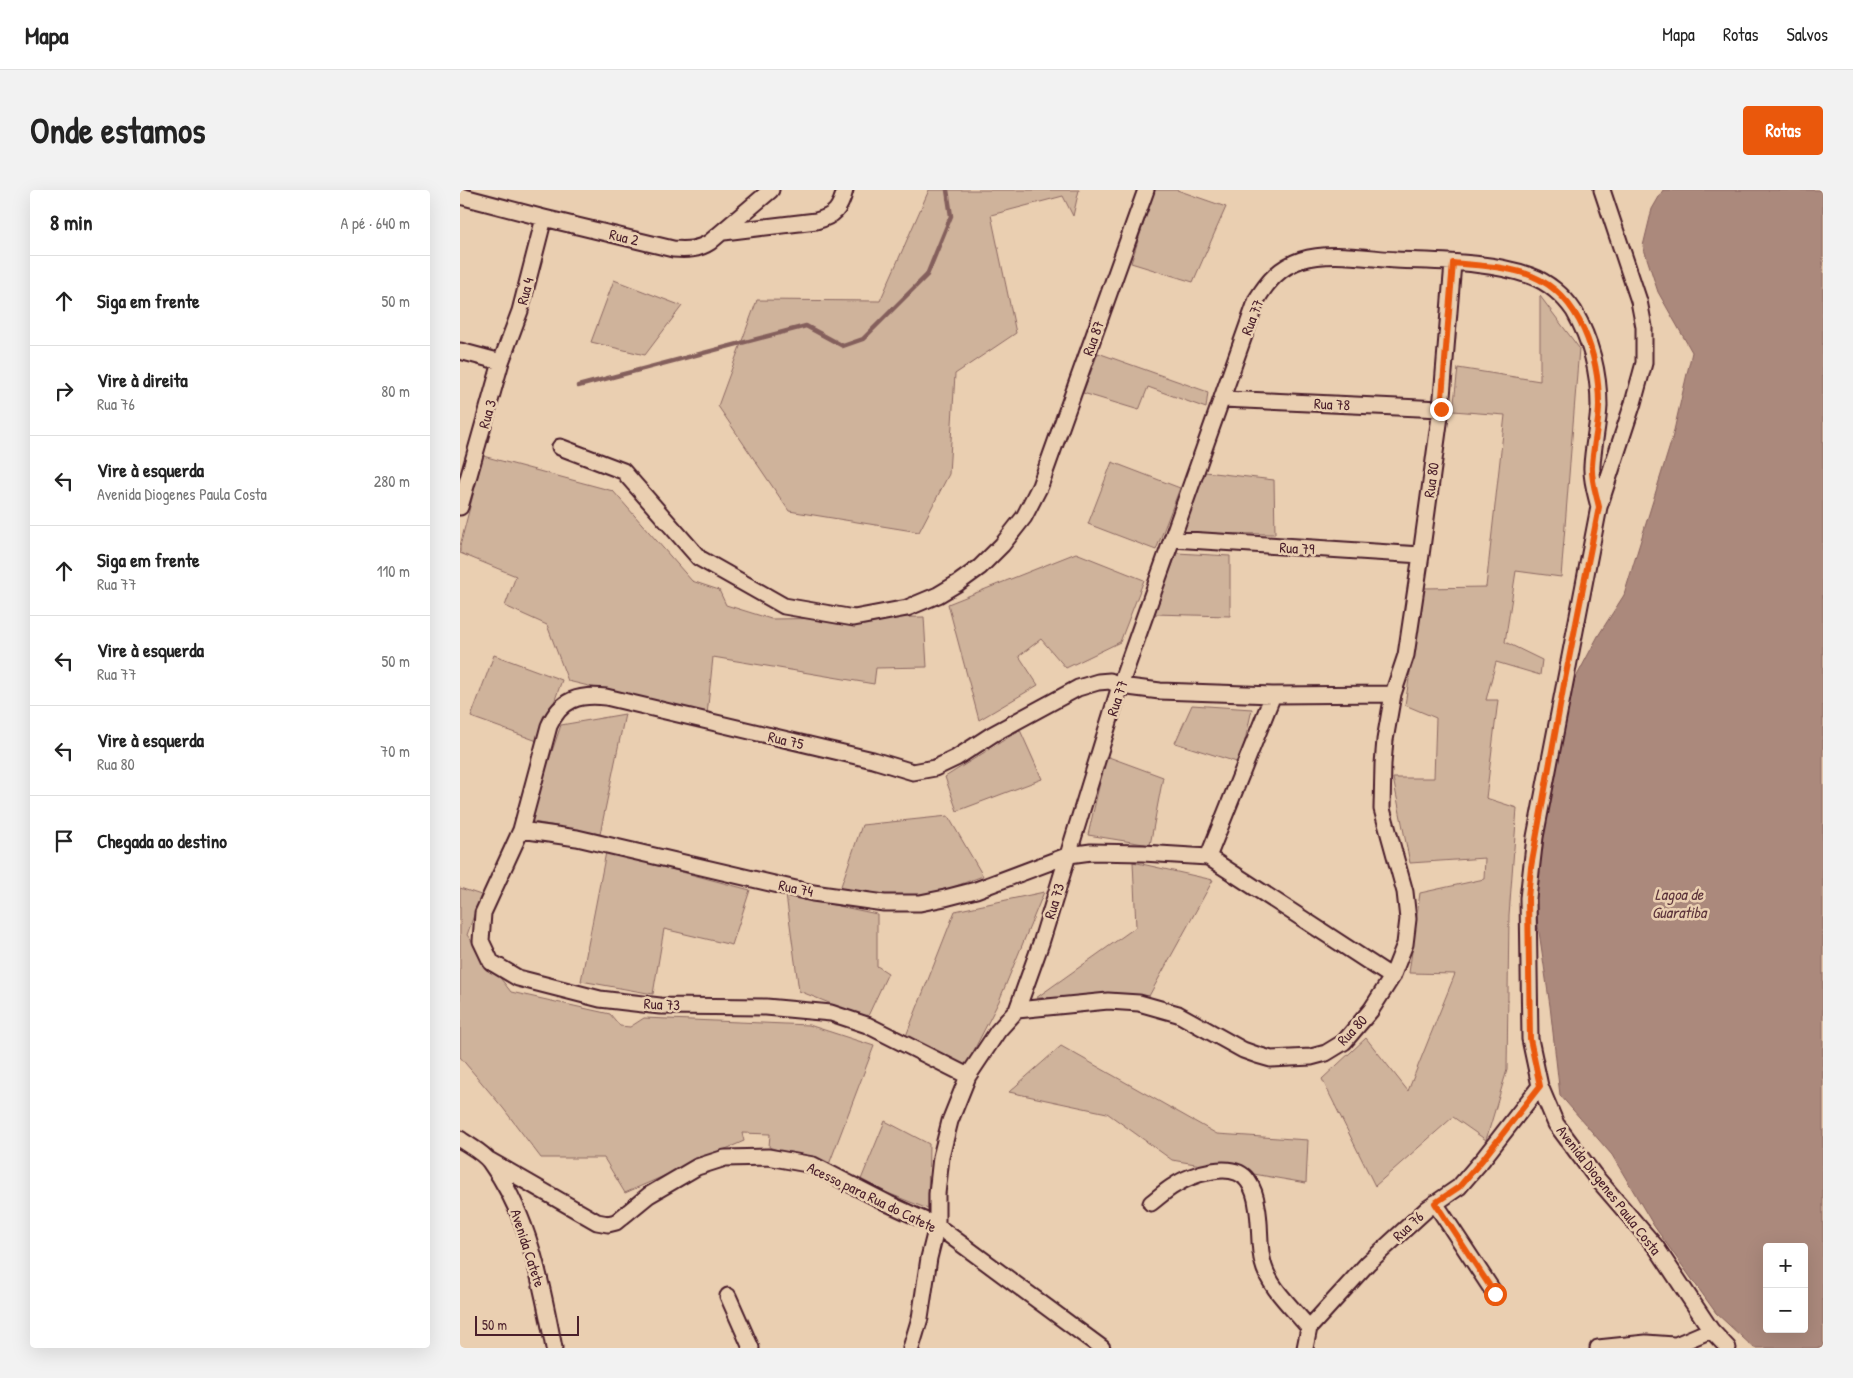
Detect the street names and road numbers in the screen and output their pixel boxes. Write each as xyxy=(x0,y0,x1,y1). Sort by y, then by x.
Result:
street label: Rua 2 xyxy=(607,223,641,251)
street label: Rua 4 xyxy=(511,275,539,307)
street label: Rua 77 xyxy=(1236,296,1268,338)
street label: Rua 87 xyxy=(1077,317,1109,359)
street label: Rua 78 xyxy=(1313,393,1351,415)
street label: Rua 3 xyxy=(473,397,501,431)
street label: Rua 80 xyxy=(1418,461,1444,499)
street label: Rua 79 xyxy=(1279,537,1316,559)
street label: Rua 77 xyxy=(1101,677,1133,719)
street label: Rua 75 xyxy=(766,726,806,754)
street label: Rua 74 xyxy=(777,874,816,902)
street label: Rua 73 xyxy=(1039,880,1069,921)
street label: Rua 73 xyxy=(643,993,681,1015)
street label: Rua 80 xyxy=(1332,1010,1372,1050)
street label: Avenida Diogenes Paula Costa xyxy=(1552,1121,1666,1259)
street label: Acesso para Rua do Catete xyxy=(804,1157,940,1237)
street label: Avenida Catete xyxy=(506,1206,551,1290)
street label: Rua 76 xyxy=(1388,1206,1428,1246)

